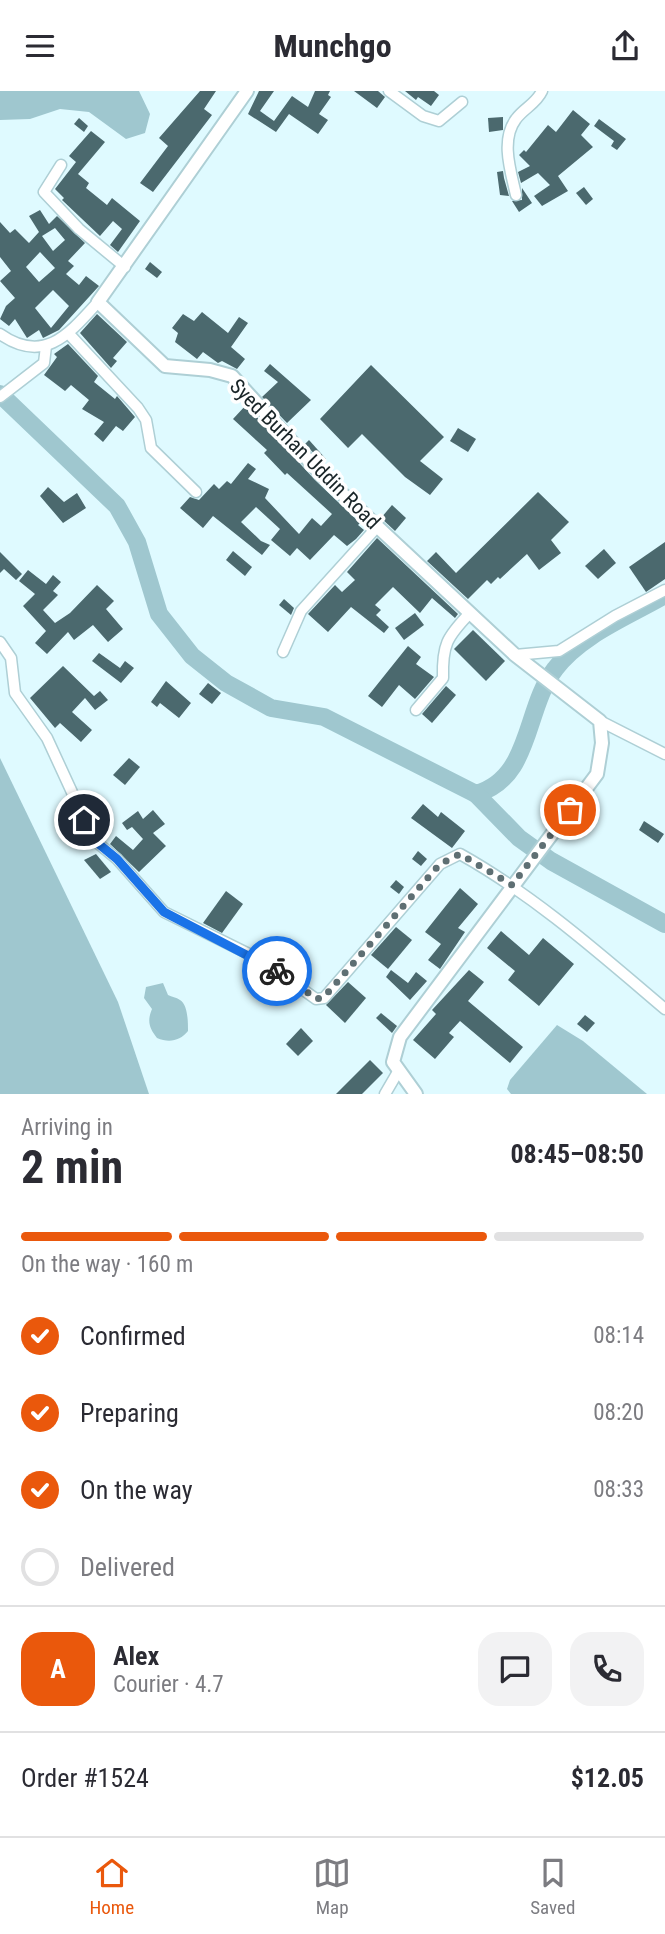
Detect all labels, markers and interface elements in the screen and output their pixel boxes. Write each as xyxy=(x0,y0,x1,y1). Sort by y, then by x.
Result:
icon: menu xyxy=(21,27,59,65)
text: Munchgo xyxy=(273,27,392,65)
icon: share xyxy=(606,27,644,65)
street label: Syed Burhan Uddin Road xyxy=(225,374,385,534)
pin xyxy=(540,780,600,840)
pin xyxy=(54,790,114,850)
icon: bag xyxy=(551,791,589,829)
icon: home xyxy=(65,801,103,839)
courier xyxy=(242,936,312,1006)
icon: bike xyxy=(258,952,296,990)
text: Arriving in xyxy=(21,1114,113,1141)
text: 08:45–08:50 xyxy=(510,1139,644,1169)
text: 2 min xyxy=(21,1140,123,1194)
text: On the way · 160 m xyxy=(21,1251,193,1278)
icon: check xyxy=(21,1317,59,1355)
text: Confirmed xyxy=(80,1321,186,1351)
text: 08:14 xyxy=(593,1322,644,1349)
icon: check xyxy=(21,1394,59,1432)
text: Preparing xyxy=(80,1398,179,1428)
text: 08:20 xyxy=(593,1399,644,1426)
icon: check xyxy=(21,1471,59,1509)
text: On the way xyxy=(80,1475,193,1505)
text: 08:33 xyxy=(593,1476,644,1503)
text: Delivered xyxy=(80,1552,175,1582)
button: chat xyxy=(478,1632,552,1706)
button: phone xyxy=(570,1632,644,1706)
text: Alex xyxy=(113,1641,159,1671)
text: A xyxy=(50,1654,66,1684)
text: Courier · 4.7 xyxy=(113,1671,224,1698)
text: Order #1524 xyxy=(21,1763,149,1793)
text: $12.05 xyxy=(571,1763,644,1793)
tab: Home xyxy=(90,1854,134,1919)
tab: Map xyxy=(313,1854,351,1919)
tab: Saved xyxy=(530,1854,575,1919)

